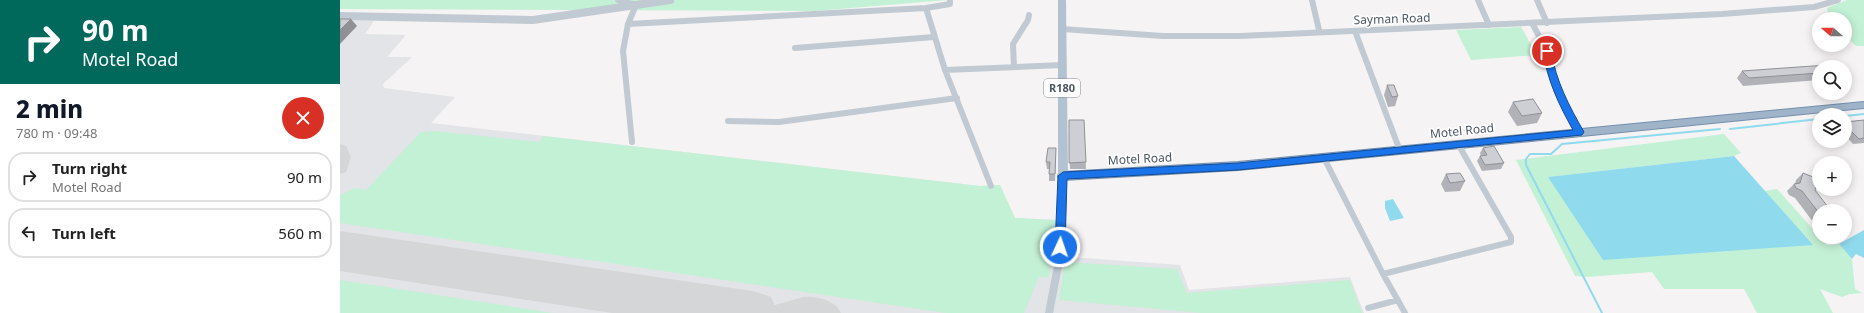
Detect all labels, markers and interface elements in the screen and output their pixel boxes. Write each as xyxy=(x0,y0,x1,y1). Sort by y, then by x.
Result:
street label: Sayman Road xyxy=(1353,9,1431,28)
text: 90 m xyxy=(82,11,149,49)
north arrow xyxy=(1812,12,1852,52)
map controls xyxy=(1812,12,1852,244)
icon: right xyxy=(16,16,68,68)
pin xyxy=(1530,34,1564,68)
icon: arrive xyxy=(1536,40,1558,62)
text: Motel Road xyxy=(82,47,178,71)
button: search xyxy=(1812,60,1852,100)
road number: R180 xyxy=(1044,79,1080,97)
text: 2 min xyxy=(16,92,83,125)
button: close xyxy=(282,97,324,139)
button: layers xyxy=(1812,108,1852,148)
street label: Motel Road xyxy=(1429,119,1495,142)
text: 780 m · 09:48 xyxy=(16,124,97,142)
street label: Motel Road xyxy=(1107,148,1173,169)
button: + xyxy=(1812,156,1852,196)
text: Turn right xyxy=(52,158,127,178)
icon: right xyxy=(18,166,40,188)
text: 90 m xyxy=(287,167,322,187)
text: Motel Road xyxy=(52,178,122,196)
button: − xyxy=(1812,204,1852,244)
icon: left xyxy=(18,222,40,244)
text: Turn left xyxy=(52,223,116,243)
text: 560 m xyxy=(278,223,322,243)
position arrow xyxy=(1039,226,1081,268)

